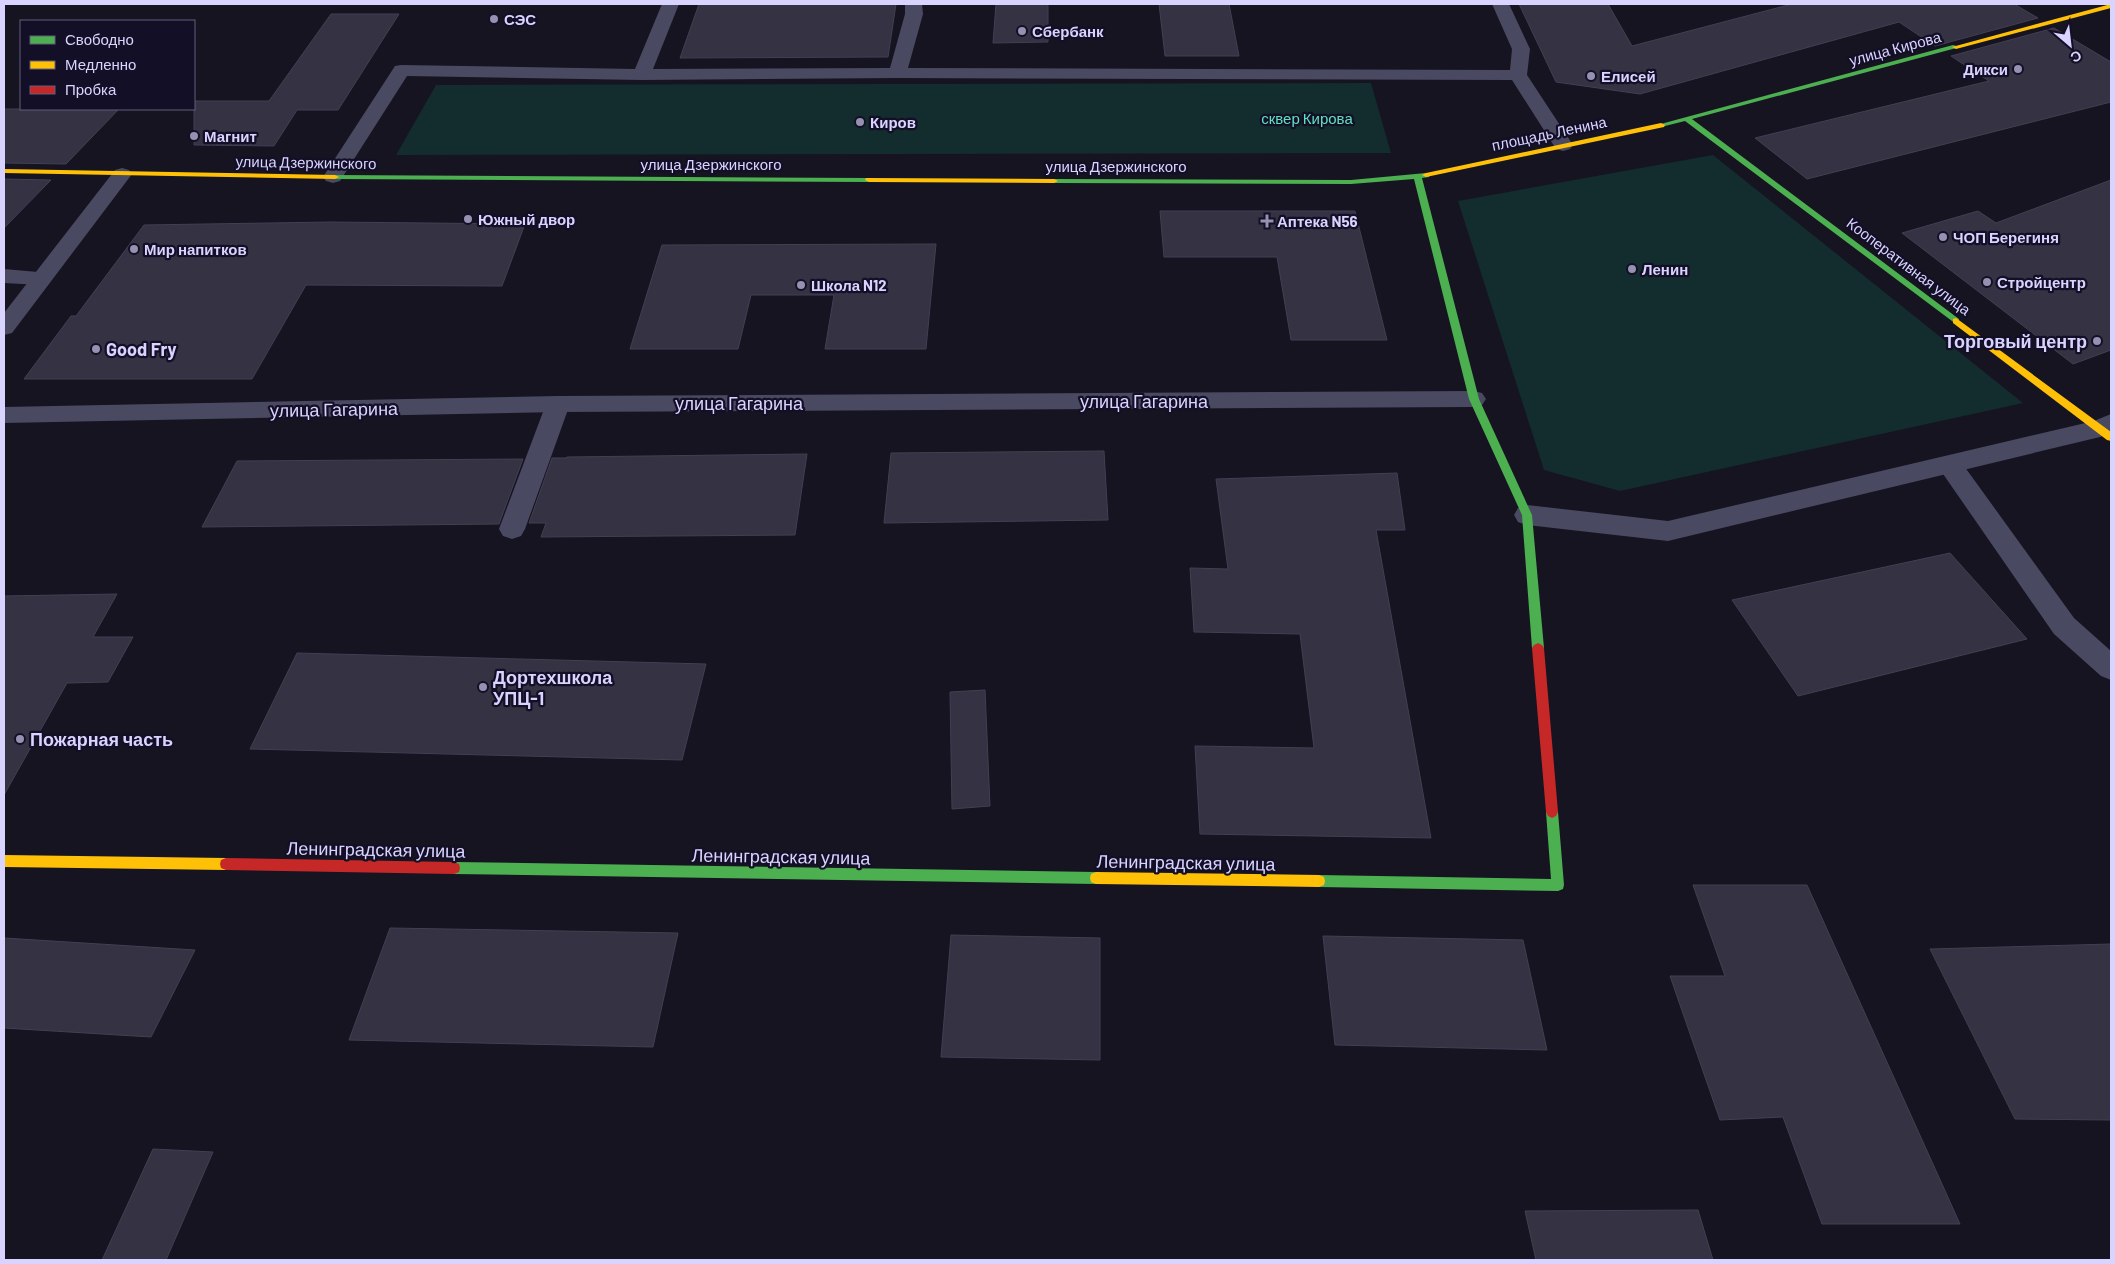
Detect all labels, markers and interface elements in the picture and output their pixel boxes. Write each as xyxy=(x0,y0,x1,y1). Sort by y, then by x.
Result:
place label: СЭС xyxy=(504,10,536,28)
marker: СЭС xyxy=(488,13,500,25)
legend xyxy=(20,20,195,110)
north arrow xyxy=(2045,20,2095,70)
place label: Сбербанк xyxy=(1032,22,1104,40)
marker: Сбербанк xyxy=(1016,25,1028,37)
street label: улица Кирова xyxy=(1847,27,1943,69)
text: Свободно xyxy=(65,30,134,48)
text: С xyxy=(2068,47,2085,67)
text: Медленно xyxy=(65,55,136,73)
place label: Дикси xyxy=(1963,60,2008,78)
marker: Дикси xyxy=(2012,63,2024,75)
place label: Елисей xyxy=(1601,67,1656,85)
marker: Елисей xyxy=(1585,70,1597,82)
text: Пробка xyxy=(65,80,117,98)
park label: сквер Кирова xyxy=(1261,109,1353,127)
street label: площадь Ленина xyxy=(1490,112,1609,154)
place label: Киров xyxy=(870,113,916,131)
marker: Киров xyxy=(854,116,866,128)
place label: Магнит xyxy=(204,127,257,145)
marker: Магнит xyxy=(188,130,200,142)
street label: улица Дзержинского xyxy=(235,152,377,172)
street label: улица Дзержинского xyxy=(640,155,782,173)
street label: улица Дзержинского xyxy=(1045,157,1187,175)
place label: Южный двор xyxy=(478,210,575,228)
place label: Аптека N56 xyxy=(1277,212,1358,230)
marker: Южный двор xyxy=(462,213,474,225)
street label: Кооперативная улица xyxy=(1844,214,1975,319)
marker: Аптека N56 xyxy=(1261,215,1273,227)
place label: ЧОП Берегиня xyxy=(1953,228,2059,246)
marker: ЧОП Берегиня xyxy=(1937,231,1949,243)
place label: Мир напитков xyxy=(144,240,247,258)
marker: Мир напитков xyxy=(128,243,140,255)
place label: Ленин xyxy=(1642,260,1688,278)
marker: Ленин xyxy=(1626,263,1638,275)
place label: Стройцентр xyxy=(1997,273,2086,291)
place label: Школа N12 xyxy=(811,276,887,294)
marker: Стройцентр xyxy=(1981,276,1993,288)
marker: Школа N12 xyxy=(795,279,807,291)
place label: Торговый центр xyxy=(1944,330,2087,352)
marker: Торговый центр xyxy=(2091,335,2103,347)
place label: Good Fry xyxy=(106,338,177,360)
marker: Good Fry xyxy=(90,343,102,355)
street label: улица Гагарина xyxy=(1080,390,1209,412)
street label: улица Гагарина xyxy=(675,392,804,414)
street label: улица Гагарина xyxy=(270,397,399,421)
place label: Дортехшкола УПЦ-1 xyxy=(493,666,613,709)
marker: Дортехшкола УПЦ-1 xyxy=(477,681,489,693)
place label: Пожарная часть xyxy=(30,728,173,750)
marker: Пожарная часть xyxy=(14,733,26,745)
street label: Ленинградская улица xyxy=(286,836,467,862)
street label: Ленинградская улица xyxy=(691,843,872,869)
street label: Ленинградская улица xyxy=(1096,849,1277,875)

